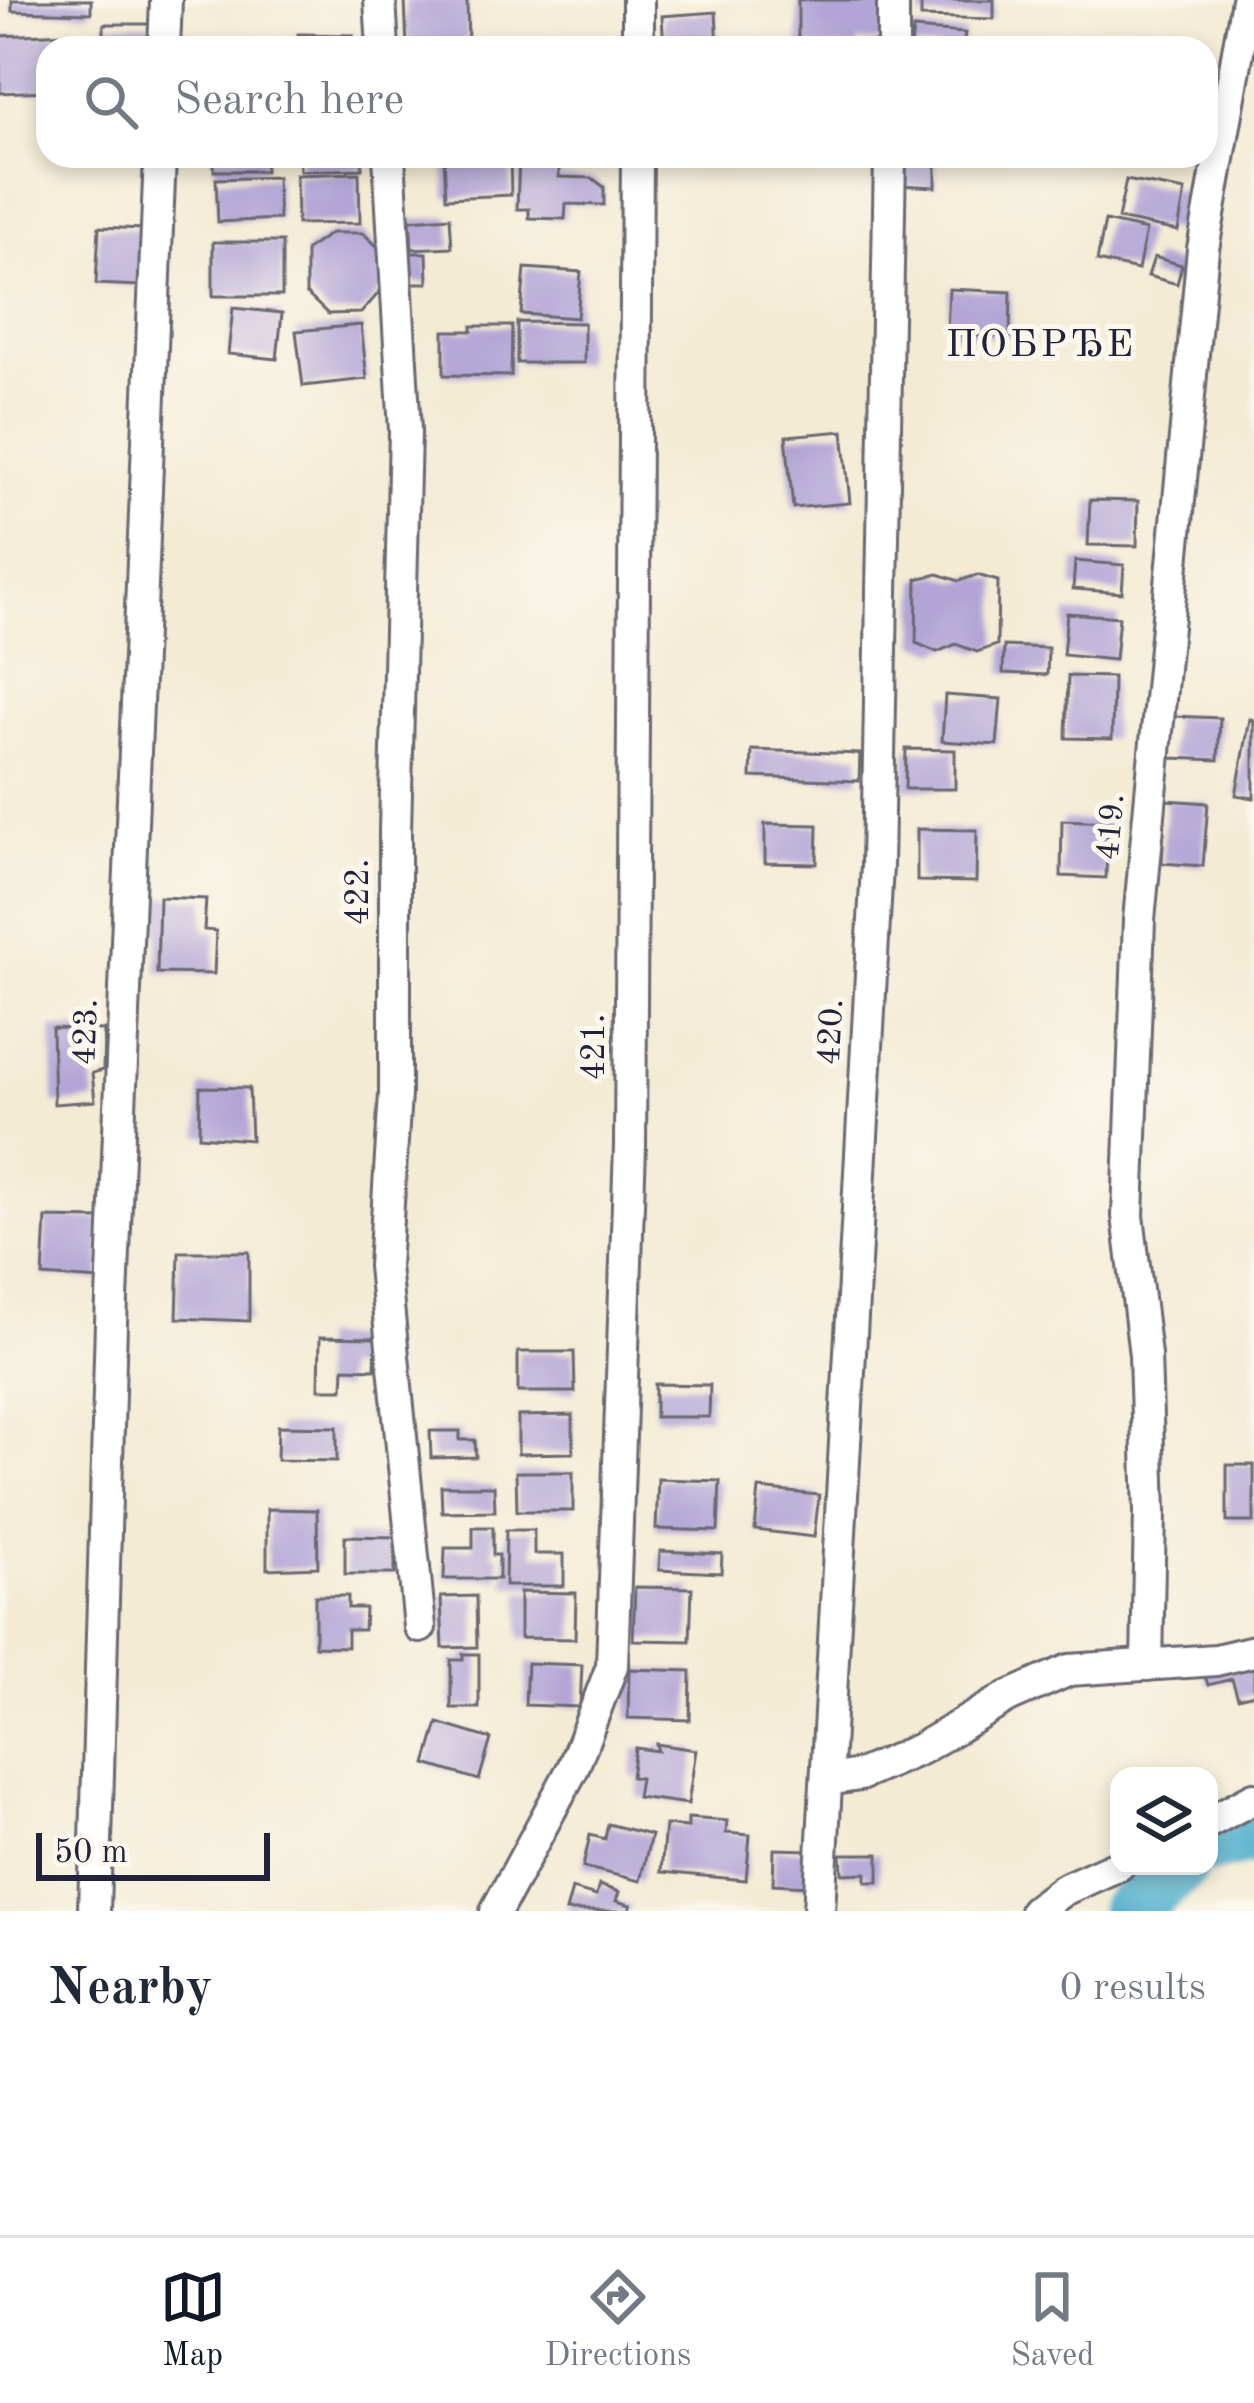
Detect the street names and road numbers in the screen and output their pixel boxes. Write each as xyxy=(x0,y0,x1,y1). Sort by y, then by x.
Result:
street label: 419. xyxy=(1093,792,1131,862)
street label: 422. xyxy=(343,859,376,925)
street label: 423. xyxy=(69,998,105,1066)
street label: 420. xyxy=(814,998,850,1066)
street label: 421. xyxy=(579,1014,612,1080)

